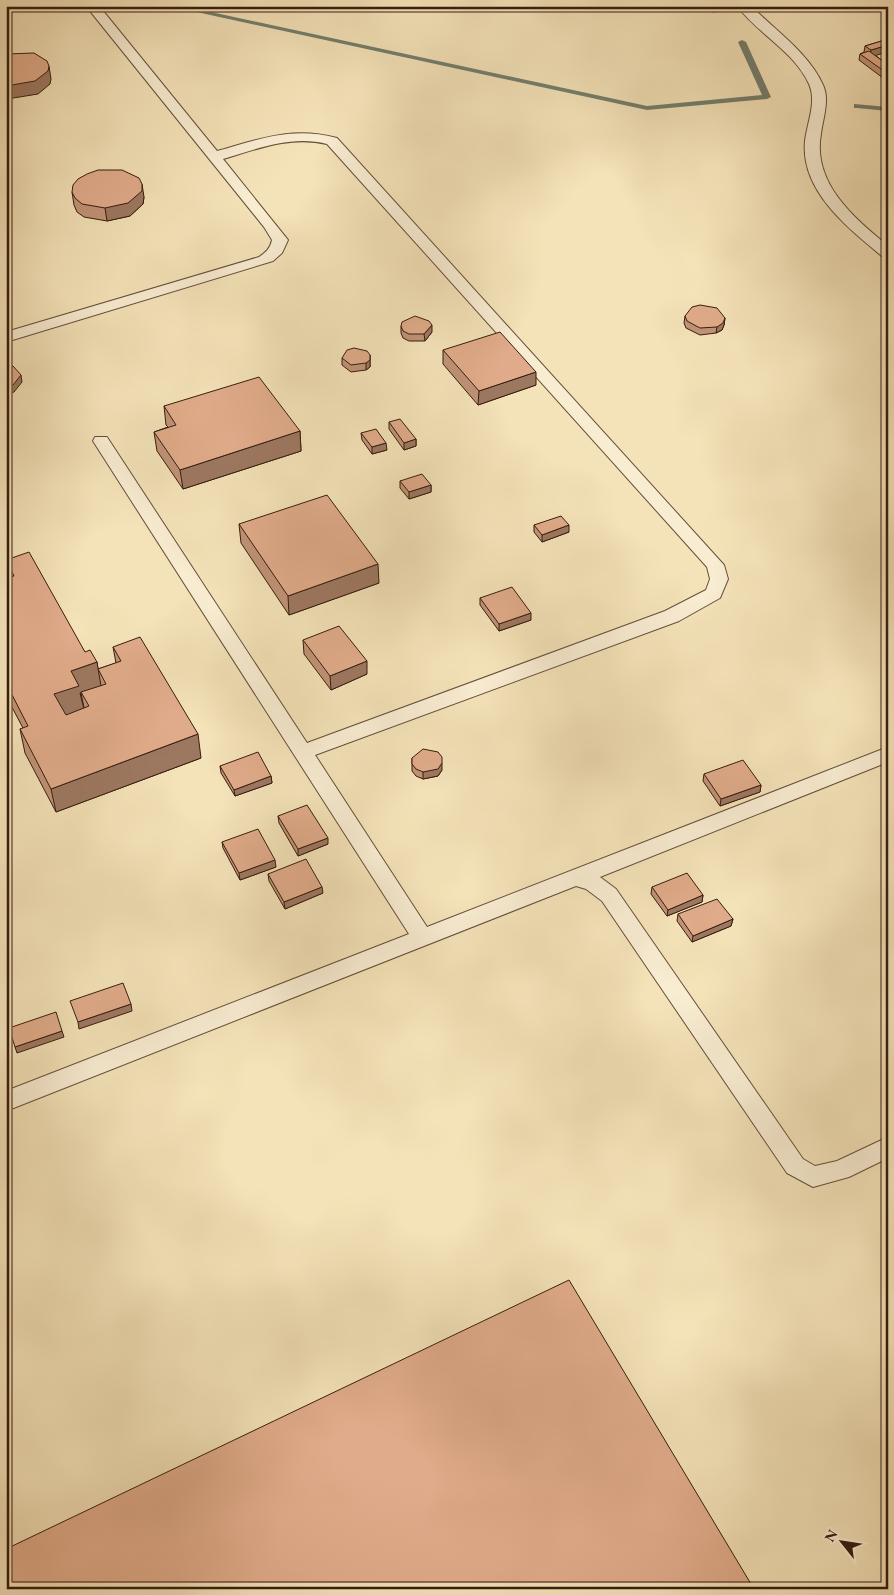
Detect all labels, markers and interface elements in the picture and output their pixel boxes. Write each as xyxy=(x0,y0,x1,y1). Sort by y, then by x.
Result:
north arrow xyxy=(816,1518,866,1568)
text: N xyxy=(820,1526,842,1545)

